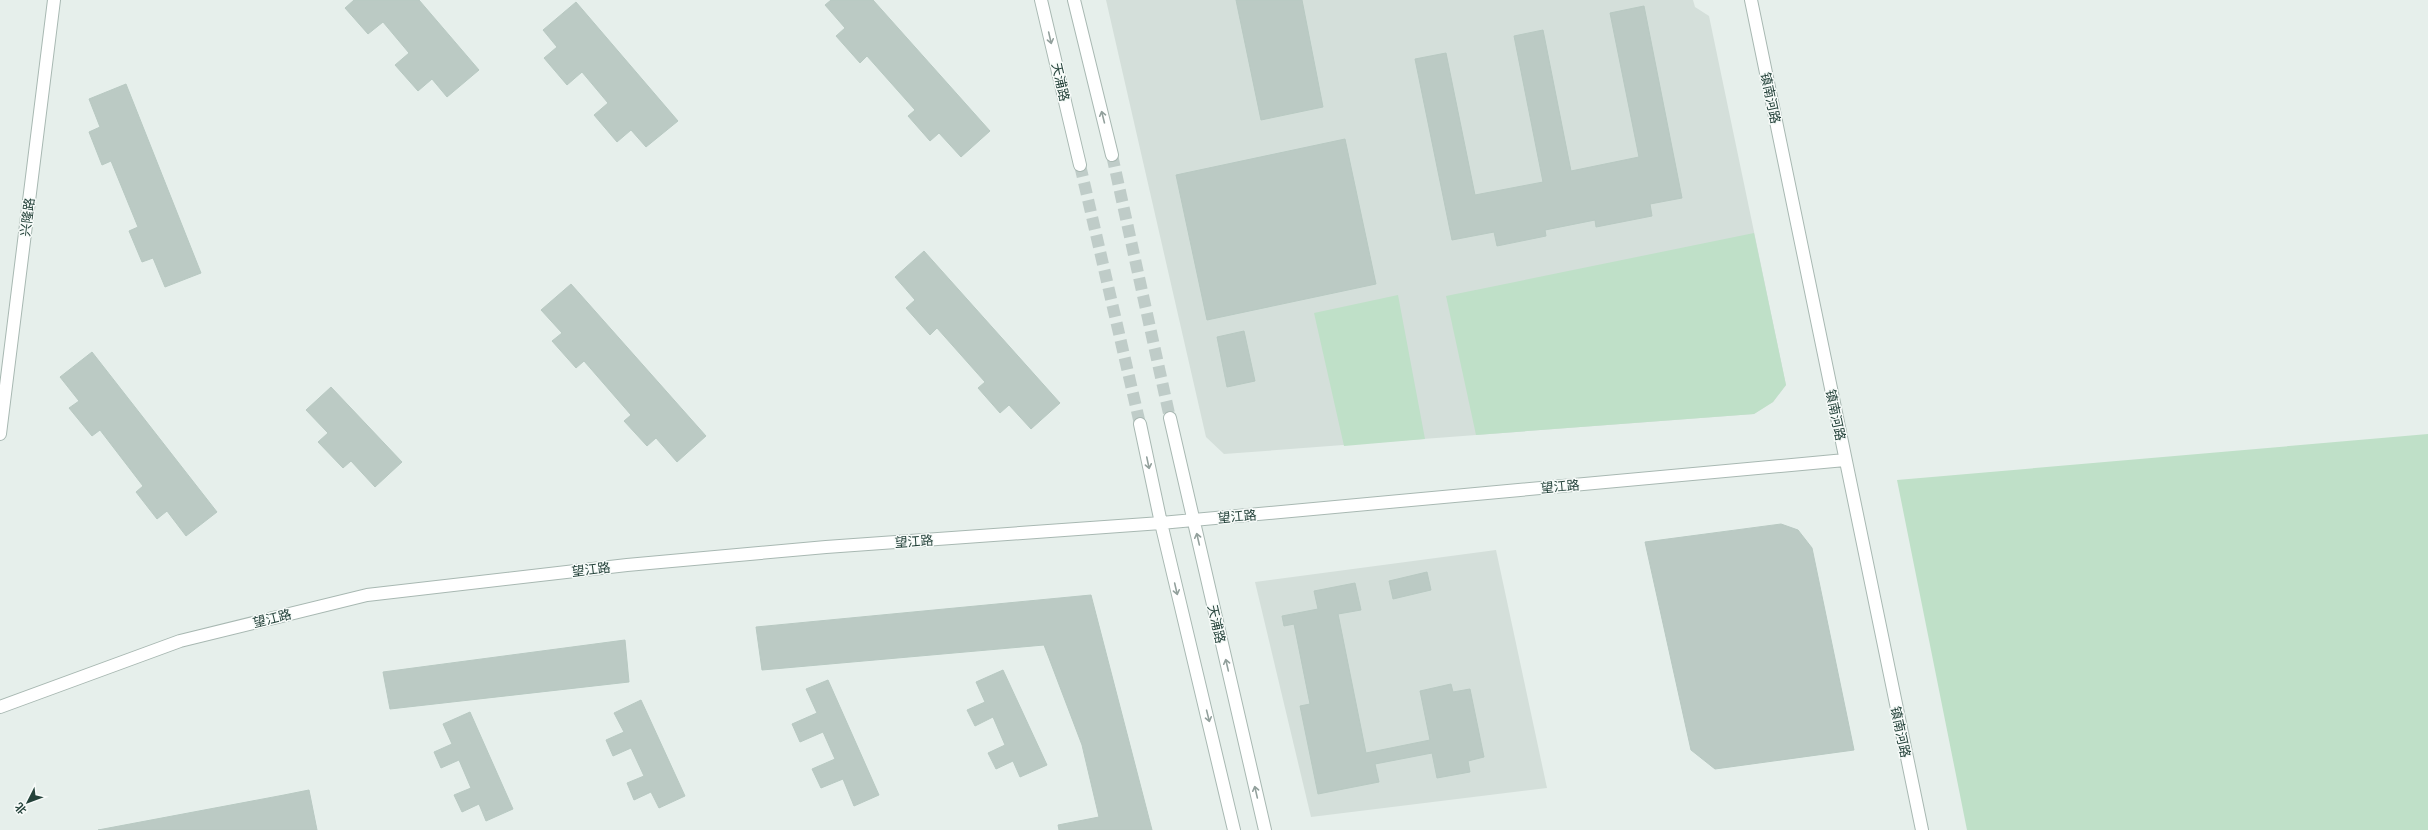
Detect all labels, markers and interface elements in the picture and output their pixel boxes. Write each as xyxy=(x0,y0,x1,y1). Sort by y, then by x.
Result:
one-way arrow xyxy=(1047,31,1054,44)
street label: 天浦路 xyxy=(1049,61,1073,103)
street label: 镇南河路 xyxy=(1758,71,1784,125)
one-way arrow xyxy=(1098,111,1106,124)
street label: 兴隆路 xyxy=(17,197,37,237)
street label: 镇南河路 xyxy=(1823,388,1849,442)
one-way arrow xyxy=(1144,456,1152,469)
street label: 望江路 xyxy=(1540,476,1580,496)
street label: 望江路 xyxy=(1217,506,1257,526)
street label: 望江路 xyxy=(894,532,934,550)
one-way arrow xyxy=(1193,532,1201,545)
street label: 望江路 xyxy=(571,559,611,579)
one-way arrow xyxy=(1173,583,1181,596)
street label: 天浦路 xyxy=(1205,603,1229,645)
street label: 望江路 xyxy=(251,606,293,630)
one-way arrow xyxy=(1222,659,1230,672)
street label: 镇南河路 xyxy=(1888,705,1914,759)
one-way arrow xyxy=(1204,709,1212,722)
north arrow xyxy=(8,782,48,822)
one-way arrow xyxy=(1251,786,1259,799)
text: 北 xyxy=(12,801,29,817)

